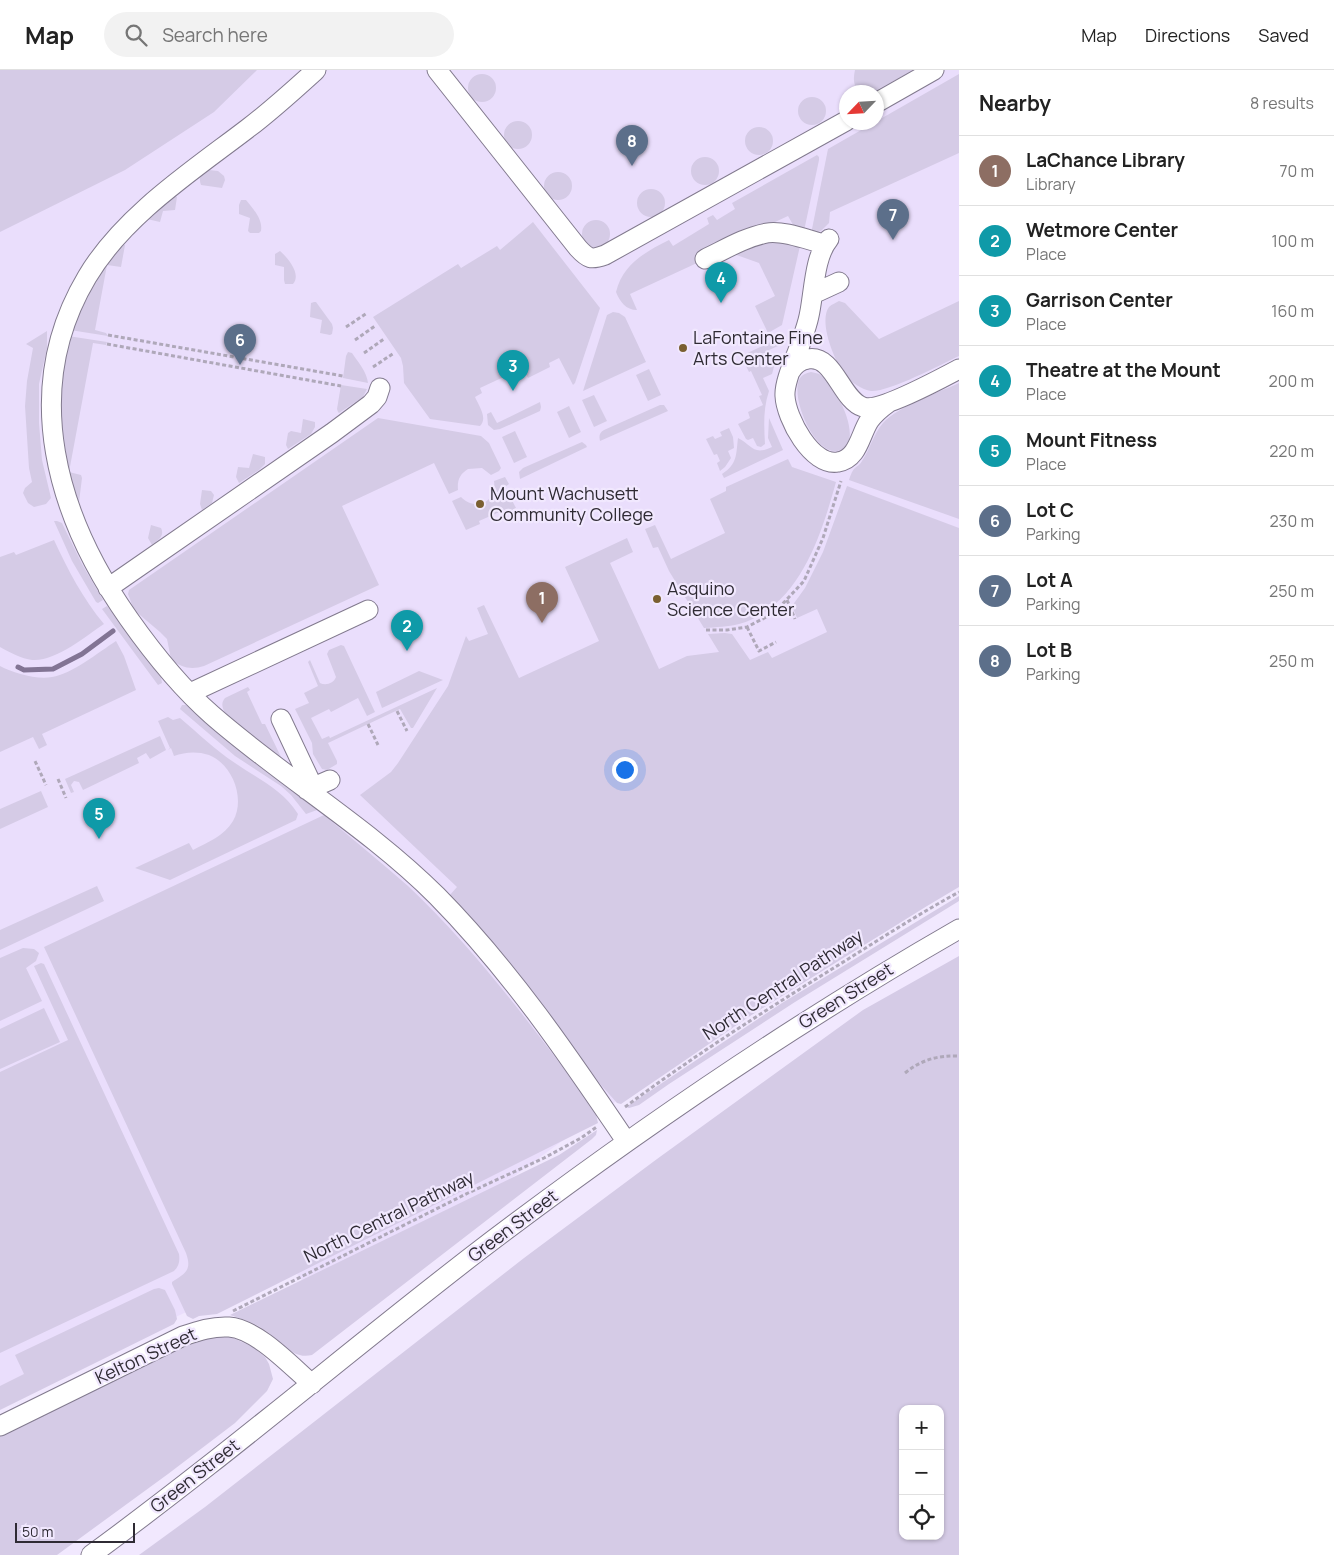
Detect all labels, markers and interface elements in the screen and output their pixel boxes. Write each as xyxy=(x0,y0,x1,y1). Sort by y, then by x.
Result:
search box xyxy=(104,12,454,57)
text: Map xyxy=(25,18,74,51)
icon: search xyxy=(122,21,150,49)
text: Search here xyxy=(162,22,268,48)
text: Map xyxy=(1081,23,1117,47)
text: Directions xyxy=(1145,23,1230,47)
text: Saved xyxy=(1258,23,1309,47)
north arrow xyxy=(839,85,884,130)
text: Nearby xyxy=(979,89,1051,117)
text: 8 results xyxy=(1250,92,1314,114)
pin: 8 xyxy=(616,125,648,166)
text: LaChance Library xyxy=(1026,147,1185,173)
text: 1 xyxy=(991,160,999,182)
text: 70 m xyxy=(1279,160,1314,182)
text: Library xyxy=(1026,173,1076,195)
pin: 7 xyxy=(877,199,909,240)
text: Wetmore Center xyxy=(1026,217,1178,243)
text: 2 xyxy=(990,230,1000,252)
text: 100 m xyxy=(1271,230,1314,252)
text: Place xyxy=(1026,243,1066,265)
pin: 4 xyxy=(705,262,737,303)
text: Garrison Center xyxy=(1026,287,1173,313)
text: 3 xyxy=(990,300,1000,322)
text: 160 m xyxy=(1271,300,1314,322)
text: Place xyxy=(1026,313,1066,335)
pin: 6 xyxy=(224,324,256,365)
place label: LaFontaine Fine Arts Center xyxy=(693,325,823,370)
marker: LaFontaine Fine Arts Center xyxy=(677,342,689,354)
pin: 3 xyxy=(497,350,529,391)
text: Theatre at the Mount xyxy=(1026,357,1221,383)
text: 4 xyxy=(990,370,1000,392)
text: 200 m xyxy=(1269,370,1314,392)
text: Place xyxy=(1026,383,1066,405)
text: Mount Fitness xyxy=(1026,427,1157,453)
text: 5 xyxy=(990,440,1000,462)
text: 220 m xyxy=(1269,440,1314,462)
text: Place xyxy=(1026,453,1066,475)
place label: Mount Wachusett Community College xyxy=(490,481,653,526)
text: Lot C xyxy=(1026,497,1074,523)
marker: Mount Wachusett Community College xyxy=(474,498,486,510)
text: 6 xyxy=(990,510,1000,532)
text: 230 m xyxy=(1270,510,1314,532)
text: Parking xyxy=(1026,523,1081,545)
text: Lot A xyxy=(1026,567,1073,593)
place label: Asquino Science Center xyxy=(667,576,795,621)
text: 7 xyxy=(991,580,999,602)
text: 250 m xyxy=(1269,580,1314,602)
pin: 1 xyxy=(526,582,558,623)
marker: Asquino Science Center xyxy=(651,593,663,605)
text: Parking xyxy=(1026,593,1081,615)
pin: 2 xyxy=(391,610,423,651)
text: Lot B xyxy=(1026,637,1072,663)
text: 8 xyxy=(990,650,1000,672)
text: 250 m xyxy=(1269,650,1314,672)
text: Parking xyxy=(1026,663,1081,685)
your location xyxy=(612,757,638,783)
pin: 5 xyxy=(83,798,115,839)
street label: North Central Pathway xyxy=(698,923,868,1045)
street label: Green Street xyxy=(794,957,897,1034)
street label: North Central Pathway xyxy=(299,1164,478,1268)
street label: Green Street xyxy=(462,1183,562,1267)
street label: Kelton Street xyxy=(91,1321,200,1389)
map controls xyxy=(899,1405,944,1540)
button: + xyxy=(899,1405,944,1450)
street label: Green Street xyxy=(145,1433,244,1518)
button: − xyxy=(899,1450,944,1495)
button: locate xyxy=(899,1495,944,1540)
scale bar xyxy=(15,1520,135,1543)
text: 50 m xyxy=(22,1522,53,1541)

